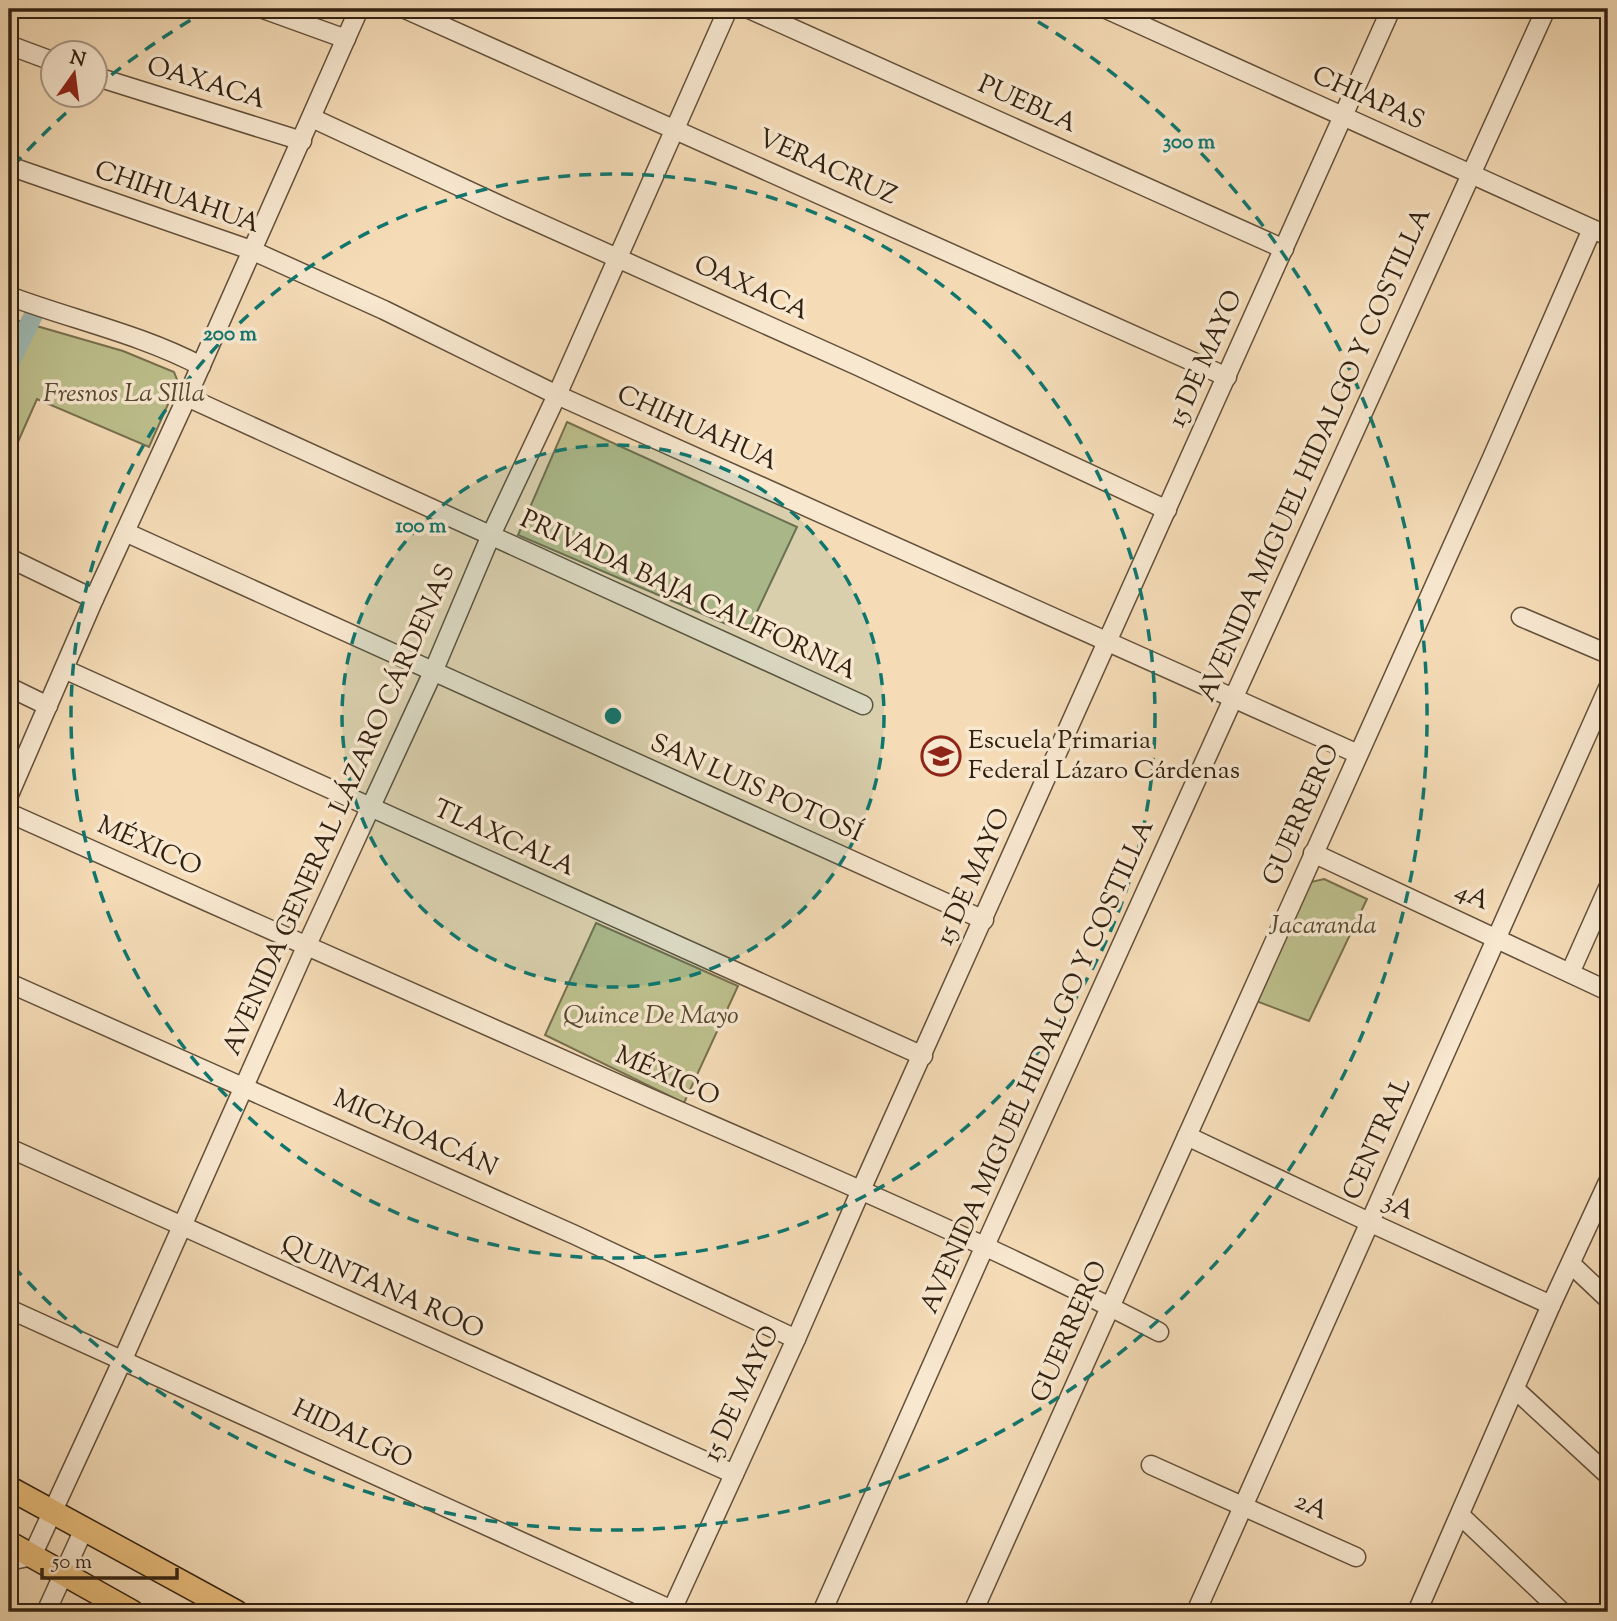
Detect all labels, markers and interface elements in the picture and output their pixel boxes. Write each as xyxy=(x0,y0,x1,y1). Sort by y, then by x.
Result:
north arrow xyxy=(38,38,108,108)
text: N xyxy=(67,45,88,75)
street label: OAXACA xyxy=(142,48,270,120)
street label: CHIAPAS xyxy=(1306,58,1430,140)
street label: PUEBLA xyxy=(972,67,1082,143)
street label: VERACRUZ xyxy=(751,121,903,215)
text: 300 m xyxy=(1163,128,1216,158)
street label: CHIHUAHUA xyxy=(89,152,265,244)
street label: AVENIDA MIGUEL HIDALGO Y COSTILLA xyxy=(1189,202,1441,708)
street label: OAXACA xyxy=(688,247,814,331)
street label: 15 DE MAYO xyxy=(1159,285,1253,433)
text: 200 m xyxy=(203,320,258,350)
park label: Fresnos La SIlla xyxy=(43,376,205,413)
street label: CHIHUAHUA xyxy=(611,377,783,481)
street label: PRIVADA BAJA CALIFORNIA xyxy=(514,502,862,690)
text: 100 m xyxy=(396,512,447,542)
street label: AVENIDA GENERAL LÁZARO CÁRDENAS xyxy=(214,558,466,1062)
centre of rings xyxy=(601,704,625,728)
place label: Escuela Primaria Federal Lázaro Cárdenas xyxy=(968,723,1240,790)
street label: SAN LUIS POTOSÍ xyxy=(644,725,869,853)
school or university icon: Escuela Primaria Federal Lázaro Cárdenas xyxy=(920,735,962,777)
street label: GUERRERO xyxy=(1254,738,1350,892)
street label: TLAXCALA xyxy=(427,791,581,887)
street label: 15 DE MAYO xyxy=(927,803,1021,951)
street label: MÉXICO xyxy=(91,808,207,886)
street label: AVENIDA MIGUEL HIDALGO Y COSTILLA xyxy=(912,814,1164,1320)
street label: 4A xyxy=(1449,873,1495,921)
park label: Jacaranda xyxy=(1268,908,1377,945)
park label: Quince De Mayo xyxy=(563,998,739,1035)
street label: MÉXICO xyxy=(609,1038,725,1116)
street label: CENTRAL xyxy=(1334,1071,1422,1206)
street label: MICHOACÁN xyxy=(327,1081,503,1187)
street label: 3A xyxy=(1376,1184,1420,1230)
street label: QUINTANA ROO xyxy=(275,1227,489,1349)
street label: GUERRERO xyxy=(1022,1255,1118,1409)
street label: 15 DE MAYO xyxy=(694,1320,790,1468)
street label: HIDALGO xyxy=(286,1391,418,1479)
street label: 2A xyxy=(1288,1483,1334,1531)
scale bar xyxy=(42,1537,177,1581)
text: 50 m xyxy=(51,1548,92,1578)

